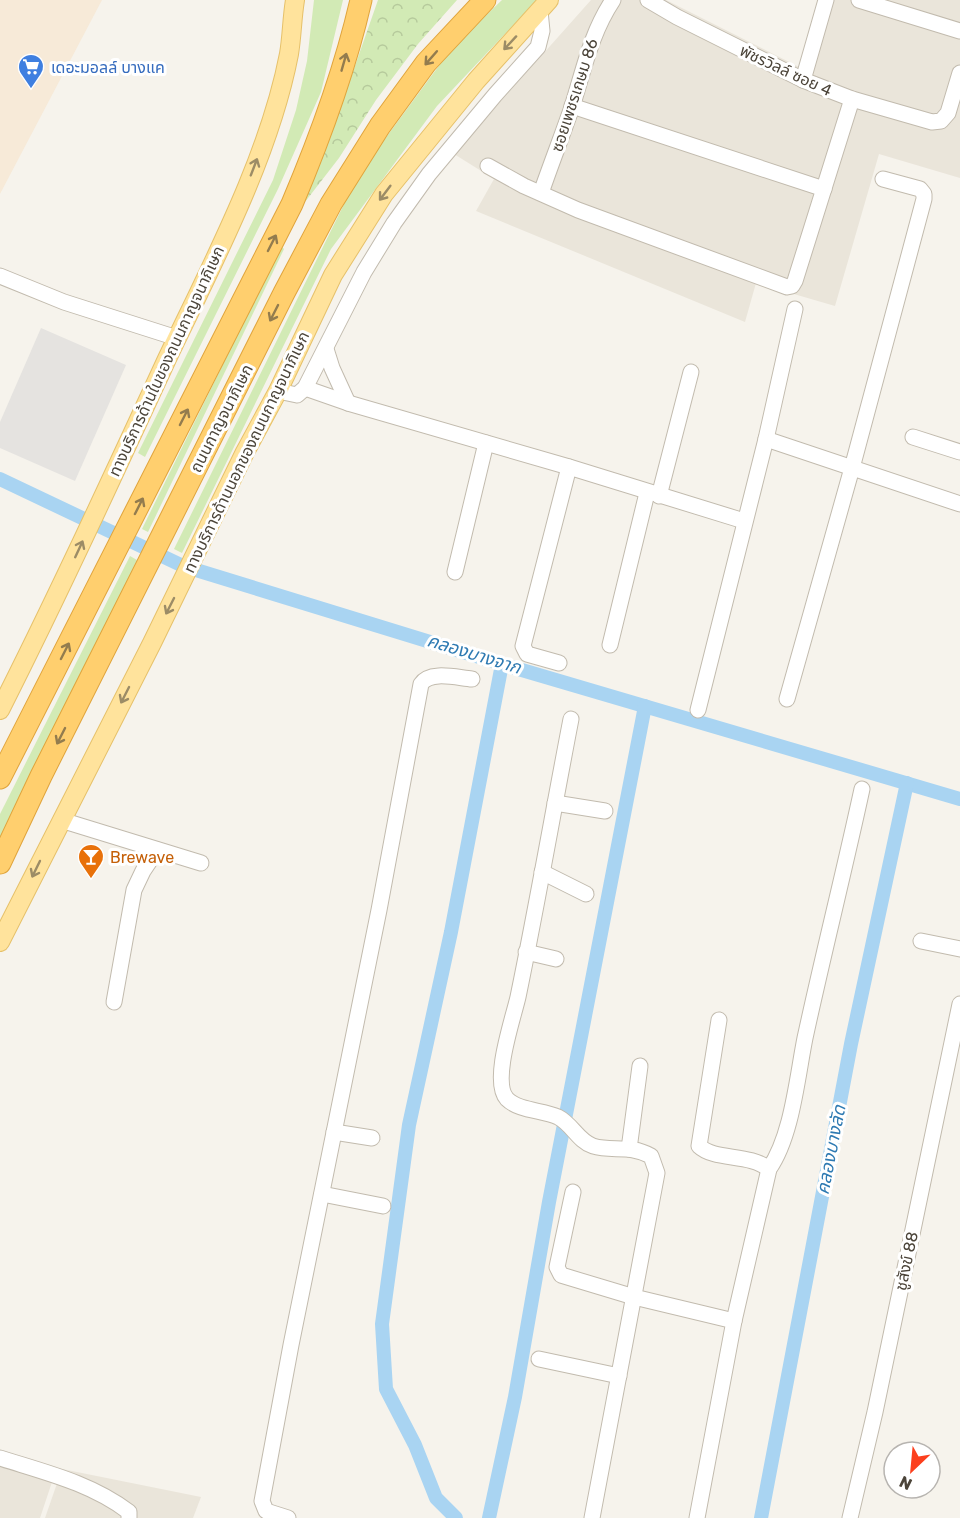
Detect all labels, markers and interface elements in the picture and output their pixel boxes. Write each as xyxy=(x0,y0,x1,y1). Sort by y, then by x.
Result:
one-way arrow xyxy=(503,35,517,50)
street label: ซอยเพชรเกษม 86 xyxy=(547,36,602,154)
street label: พัชรวิลล์ ซอย 4 xyxy=(737,41,835,100)
one-way arrow xyxy=(424,51,438,66)
supermarket icon: เดอะมอลล์ บางแค xyxy=(16,52,46,90)
one-way arrow xyxy=(339,53,350,72)
place label: เดอะมอลล์ บางแค xyxy=(51,58,165,77)
one-way arrow xyxy=(249,158,260,177)
one-way arrow xyxy=(379,185,392,201)
one-way arrow xyxy=(267,234,278,252)
street label: ทางบริการด้านในของถนนกาญจนาภิเษก xyxy=(104,243,228,479)
one-way arrow xyxy=(267,304,279,322)
street label: ทางบริการด้านนอกของถนนกาญจนาภิเษก xyxy=(180,328,313,576)
street label: ถนนกาญจนาภิเษก xyxy=(185,361,257,475)
one-way arrow xyxy=(179,408,190,426)
one-way arrow xyxy=(133,497,145,515)
one-way arrow xyxy=(74,541,86,559)
one-way arrow xyxy=(164,597,175,615)
water label: คลองบางจาก xyxy=(424,629,525,679)
one-way arrow xyxy=(60,643,71,661)
one-way arrow xyxy=(119,686,131,703)
one-way arrow xyxy=(55,726,67,744)
bar icon: Brewave xyxy=(76,842,106,880)
place label: Brewave xyxy=(110,848,174,867)
one-way arrow xyxy=(30,859,42,877)
water label: คลองบางลัด xyxy=(812,1103,851,1197)
street label: ชูสังข์ 88 xyxy=(891,1230,922,1292)
north arrow xyxy=(882,1440,942,1500)
text: N xyxy=(896,1472,915,1494)

